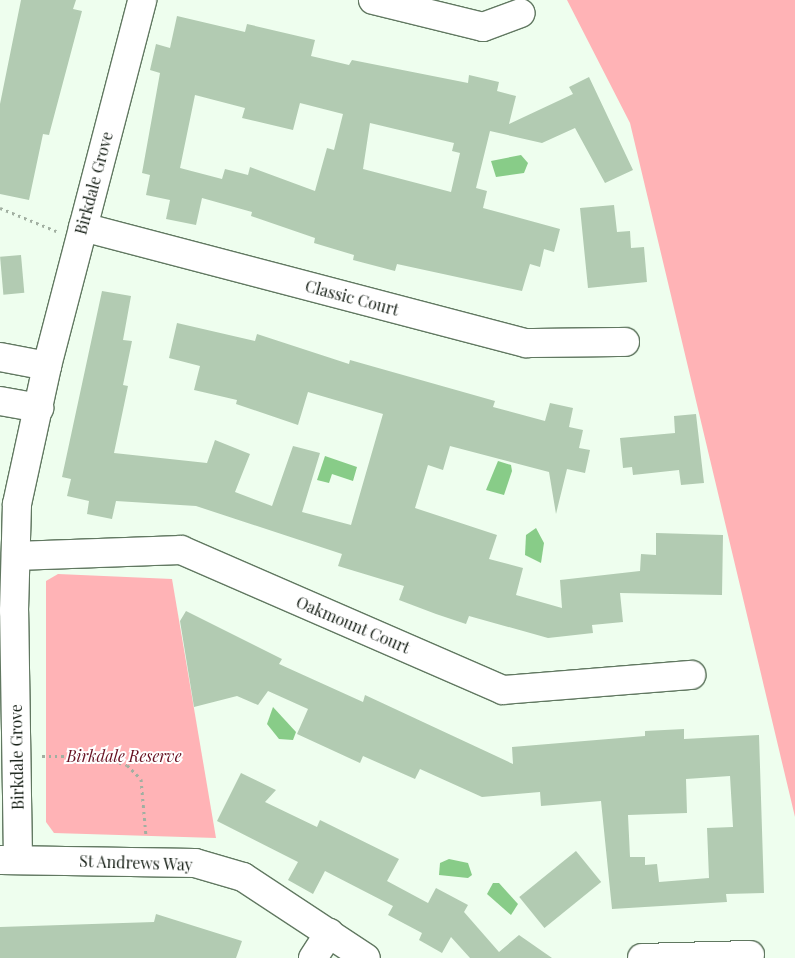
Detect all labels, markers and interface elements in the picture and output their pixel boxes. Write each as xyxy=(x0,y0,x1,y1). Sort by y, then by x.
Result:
street label: Birkdale Grove xyxy=(71,129,117,237)
street label: Classic Court xyxy=(303,276,401,320)
street label: Oakmount Court xyxy=(293,592,413,658)
street label: Birkdale Grove xyxy=(6,704,28,810)
park label: Birkdale Reserve xyxy=(66,746,182,766)
street label: St Andrews Way xyxy=(78,851,194,875)

